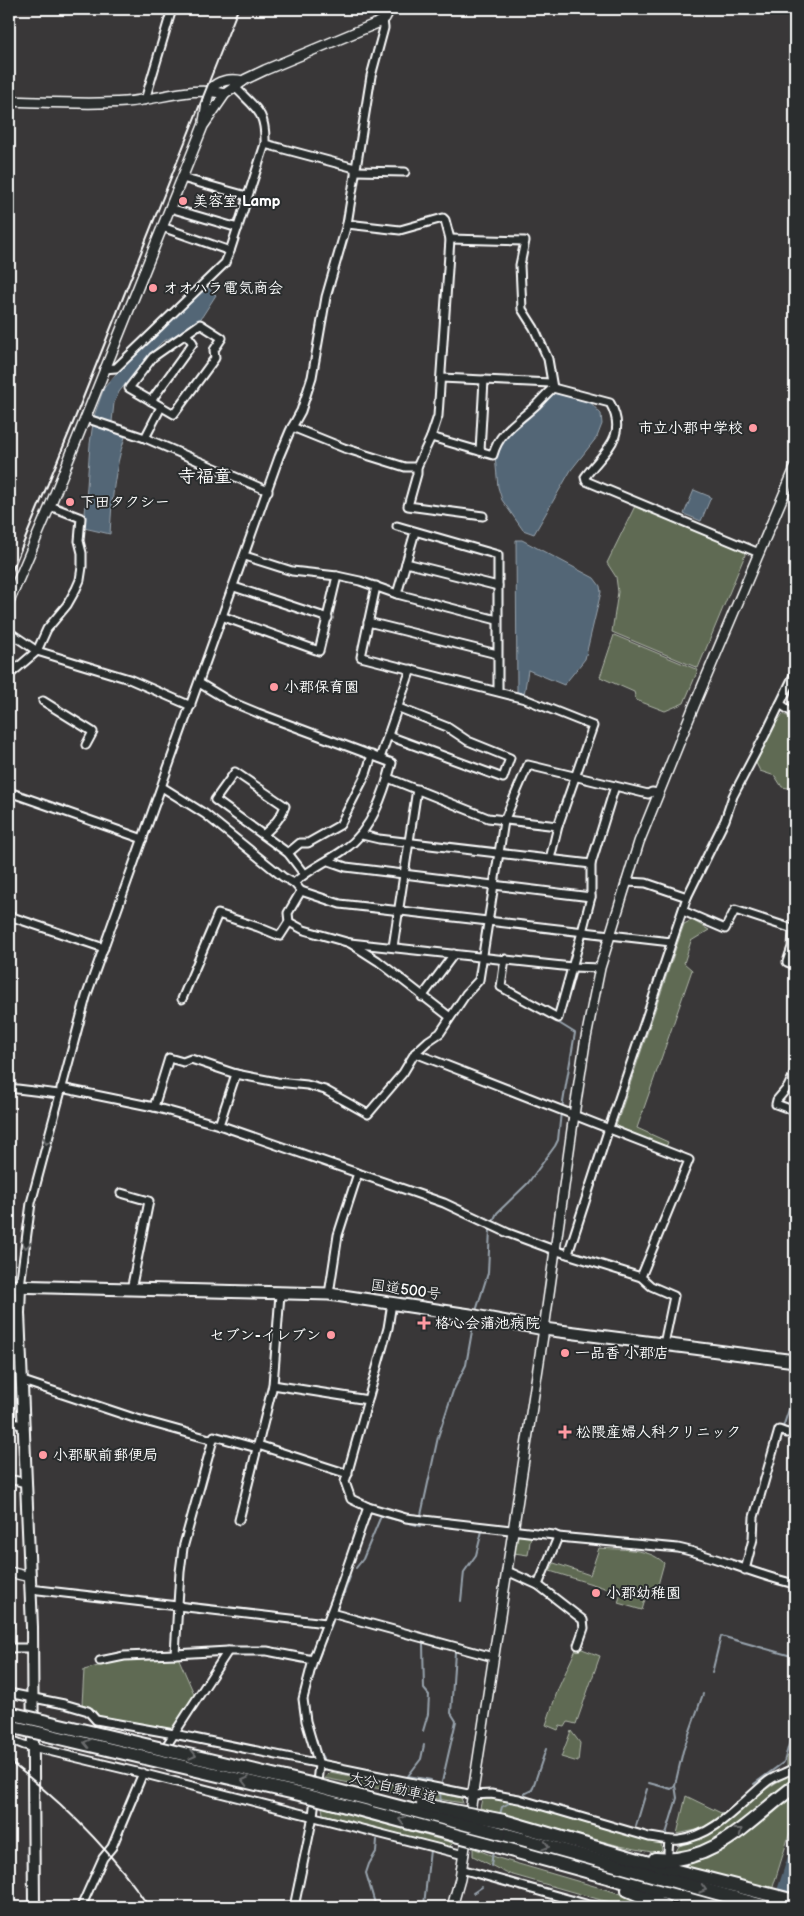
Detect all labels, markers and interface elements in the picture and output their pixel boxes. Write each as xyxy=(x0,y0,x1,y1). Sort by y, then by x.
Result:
place label: 美容室 Lamp xyxy=(193,192,281,211)
marker: 美容室 Lamp xyxy=(177,195,189,207)
place label: オオハラ電気商会 xyxy=(163,279,283,298)
marker: オオハラ電気商会 xyxy=(147,282,159,294)
place label: 市立小郡中学校 xyxy=(638,419,743,438)
marker: 市立小郡中学校 xyxy=(747,422,759,434)
district label: 寺福童 xyxy=(178,466,232,487)
place label: 下田タクシー xyxy=(80,493,170,512)
marker: 下田タクシー xyxy=(64,496,76,508)
place label: 小郡保育園 xyxy=(284,678,359,697)
marker: 小郡保育園 xyxy=(268,681,280,693)
one-way arrow xyxy=(42,1137,53,1145)
one-way arrow xyxy=(21,1240,31,1249)
street label: 国道500号 xyxy=(369,1276,443,1304)
place label: 格心会蒲池病院 xyxy=(435,1314,540,1333)
marker: 格心会蒲池病院 xyxy=(417,1316,431,1330)
place label: セブン-イレブン xyxy=(210,1326,321,1345)
marker: セブン-イレブン xyxy=(325,1329,337,1341)
place label: 一品香 小郡店 xyxy=(575,1344,669,1363)
marker: 一品香 小郡店 xyxy=(559,1347,571,1359)
place label: 松隈産婦人科クリニック xyxy=(576,1423,741,1442)
marker: 松隈産婦人科クリニック xyxy=(558,1425,572,1439)
place label: 小郡駅前郵便局 xyxy=(53,1446,158,1465)
marker: 小郡駅前郵便局 xyxy=(37,1449,49,1461)
place label: 小郡幼稚園 xyxy=(606,1584,681,1603)
marker: 小郡幼稚園 xyxy=(590,1587,602,1599)
one-way arrow xyxy=(82,1738,91,1749)
one-way arrow xyxy=(188,1749,197,1760)
street label: 大分自動車道 xyxy=(347,1768,439,1808)
one-way arrow xyxy=(240,1776,249,1787)
one-way arrow xyxy=(398,1815,407,1826)
one-way arrow xyxy=(733,1829,742,1837)
one-way arrow xyxy=(542,1840,550,1850)
one-way arrow xyxy=(698,1884,707,1894)

